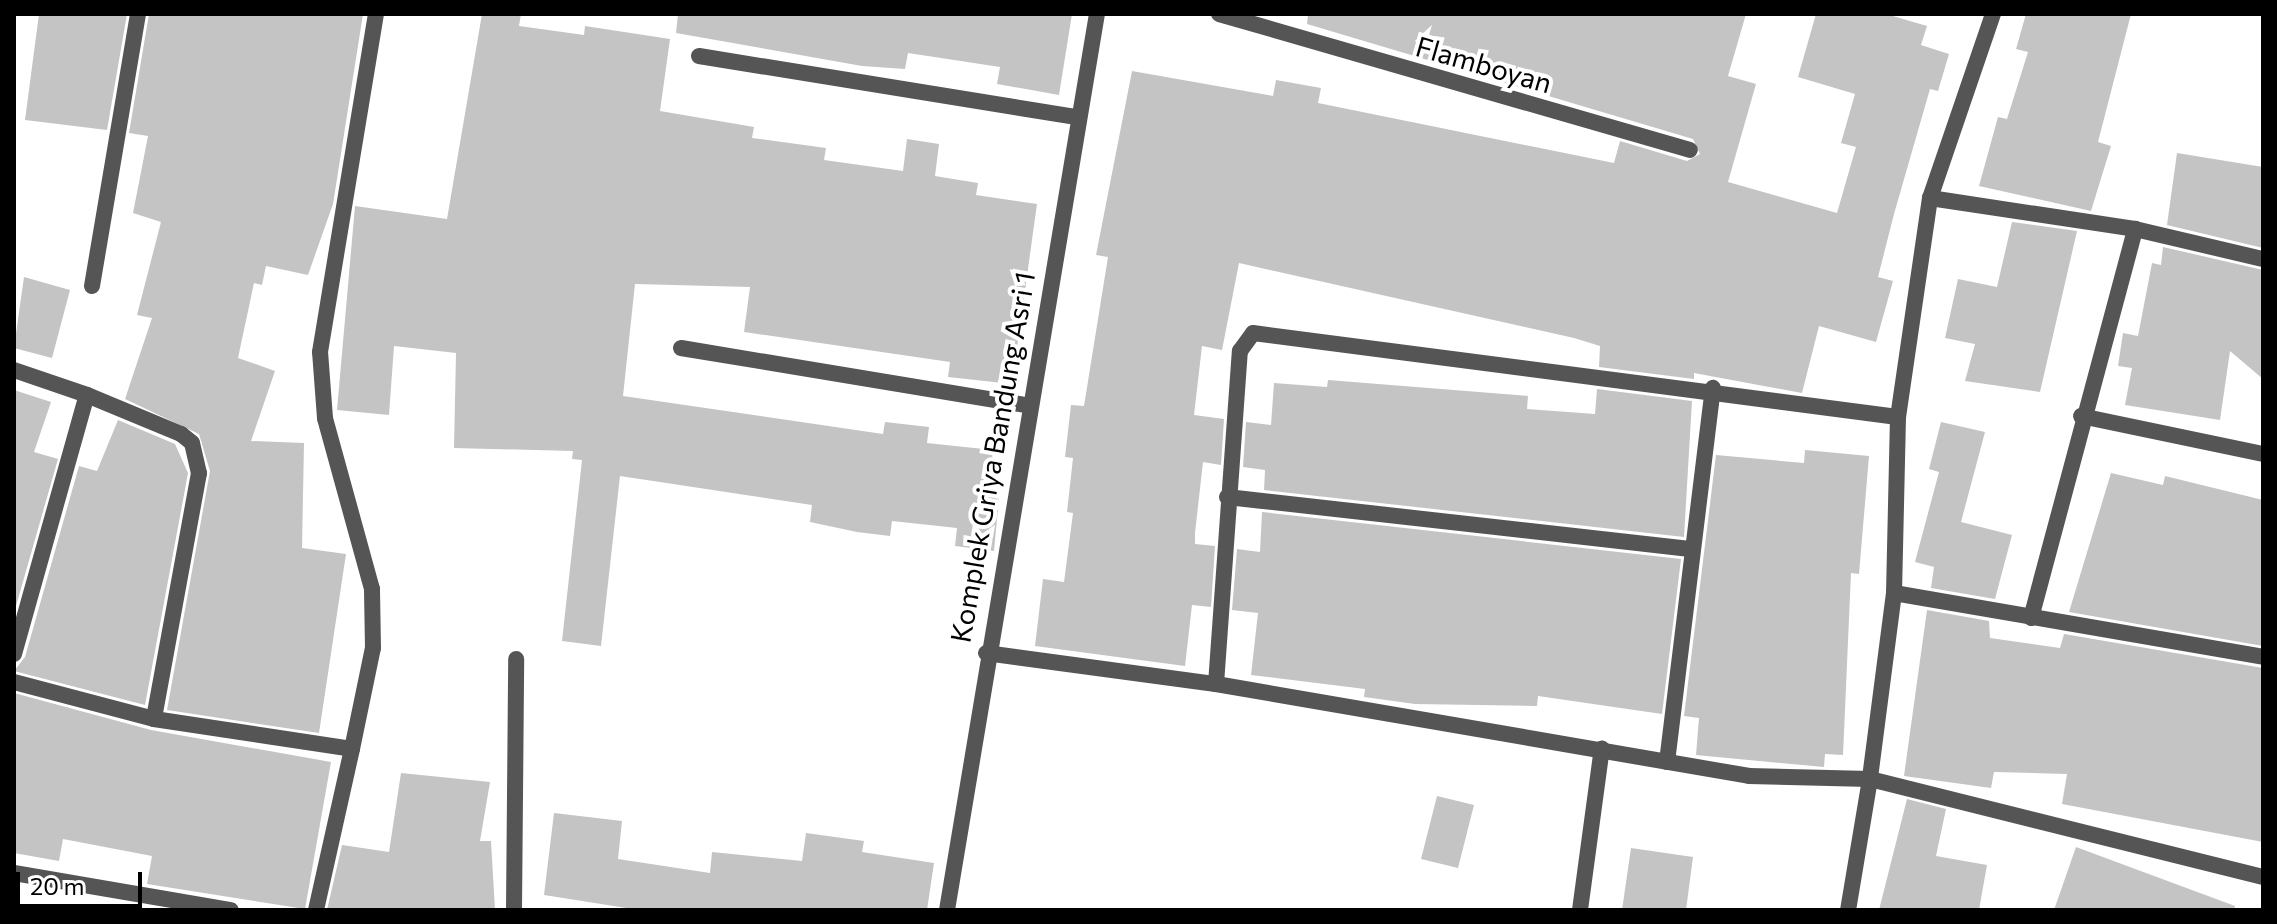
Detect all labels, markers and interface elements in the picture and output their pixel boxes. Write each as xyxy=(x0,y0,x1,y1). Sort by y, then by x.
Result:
street label: Flamboyan xyxy=(1412,29,1556,99)
street label: Komplek Griya Bandung Asri 1 xyxy=(943,269,1041,645)
scale bar xyxy=(20,856,146,906)
text: 20 m xyxy=(30,871,84,900)

